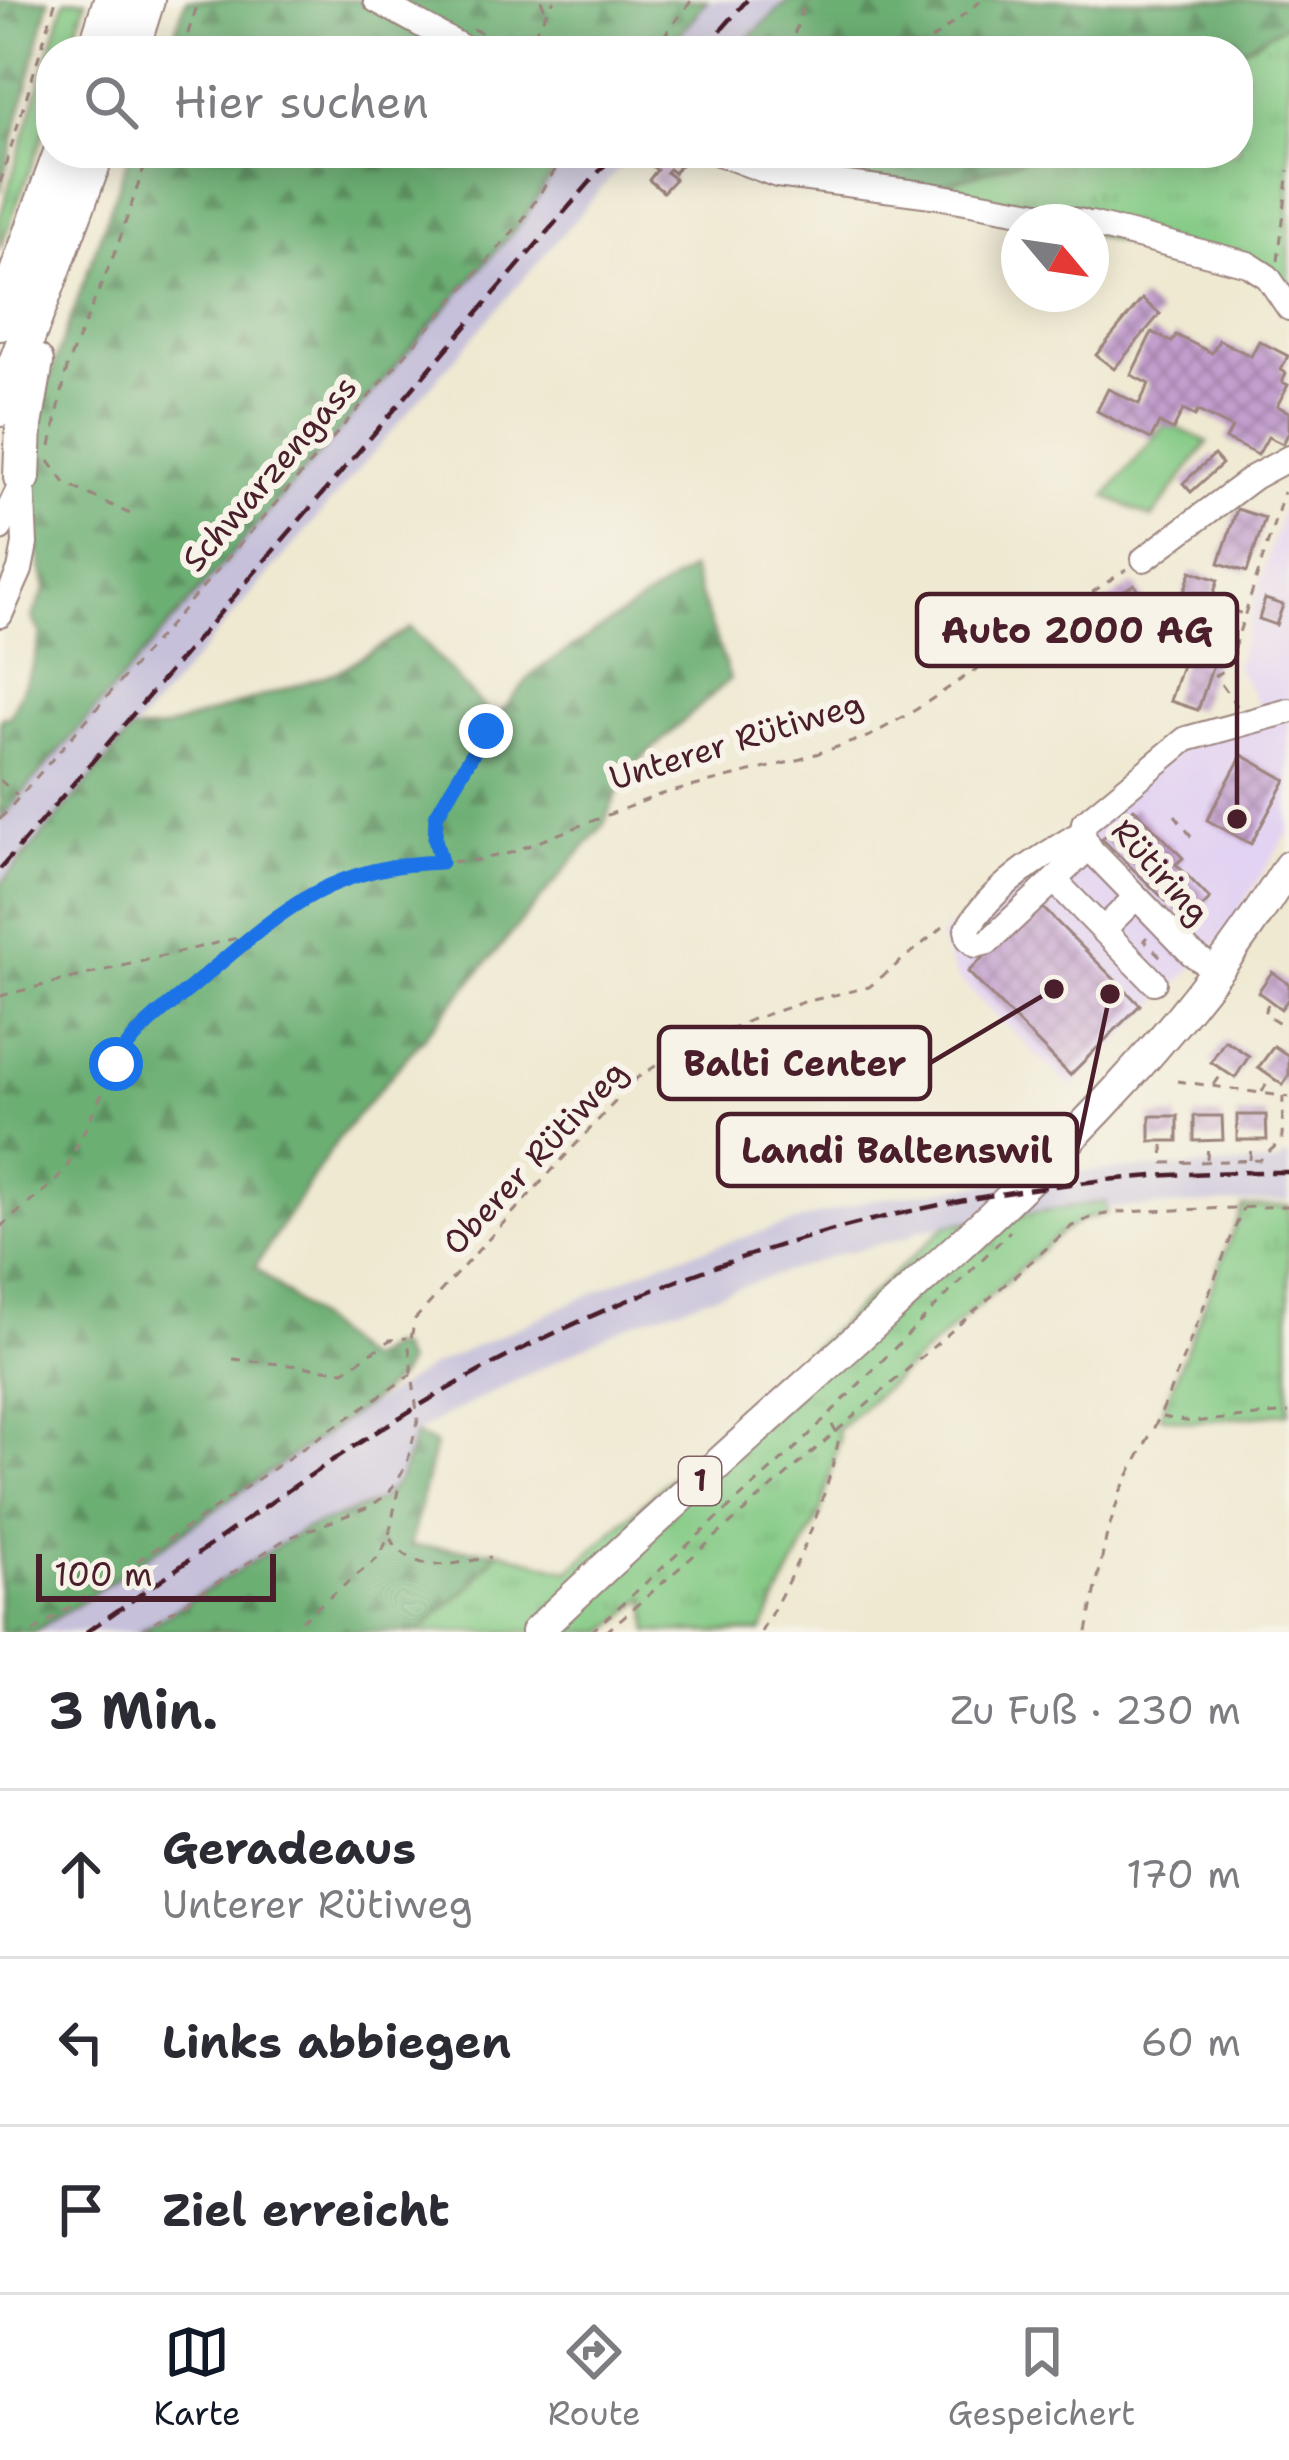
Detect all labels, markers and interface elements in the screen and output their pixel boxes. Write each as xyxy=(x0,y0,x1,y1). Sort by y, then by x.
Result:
search box xyxy=(36,36,1253,168)
icon: search xyxy=(78,69,144,135)
text: Hier suchen xyxy=(174,72,429,132)
north arrow xyxy=(1001,204,1109,312)
street label: Schwarzengass xyxy=(172,366,367,581)
callout: Auto 2000 AG xyxy=(917,594,1237,666)
text: Auto 2000 AG xyxy=(941,606,1213,655)
street label: Unterer Rütiweg xyxy=(604,681,868,800)
route end xyxy=(459,704,513,758)
street label: Rütiring xyxy=(1101,809,1220,934)
callout: Balti Center xyxy=(659,1027,930,1099)
route start xyxy=(89,1037,143,1091)
text: Balti Center xyxy=(683,1039,907,1088)
street label: Oberer Rütiweg xyxy=(432,1050,636,1264)
callout: Landi Baltenswil xyxy=(718,1114,1077,1186)
text: Landi Baltenswil xyxy=(741,1126,1053,1175)
road number: 1 xyxy=(679,1457,721,1505)
scale bar xyxy=(36,1548,276,1601)
text: 100 m xyxy=(54,1552,153,1597)
text: 3 Min. xyxy=(48,1676,218,1744)
text: Zu Fuß · 230 m xyxy=(950,1684,1241,1736)
text: Geradeaus xyxy=(162,1818,416,1878)
icon: ahead xyxy=(48,1841,114,1907)
text: 170 m xyxy=(1126,1848,1241,1900)
text: Unterer Rütiweg xyxy=(162,1878,473,1930)
icon: left xyxy=(48,2009,114,2075)
text: Links abbiegen xyxy=(162,2012,511,2072)
text: 60 m xyxy=(1141,2016,1241,2068)
icon: arrive xyxy=(48,2177,114,2243)
text: Ziel erreicht xyxy=(162,2180,450,2240)
tab: Karte xyxy=(154,2319,241,2436)
tab: Route xyxy=(548,2319,641,2436)
tab: Gespeichert xyxy=(948,2319,1135,2436)

